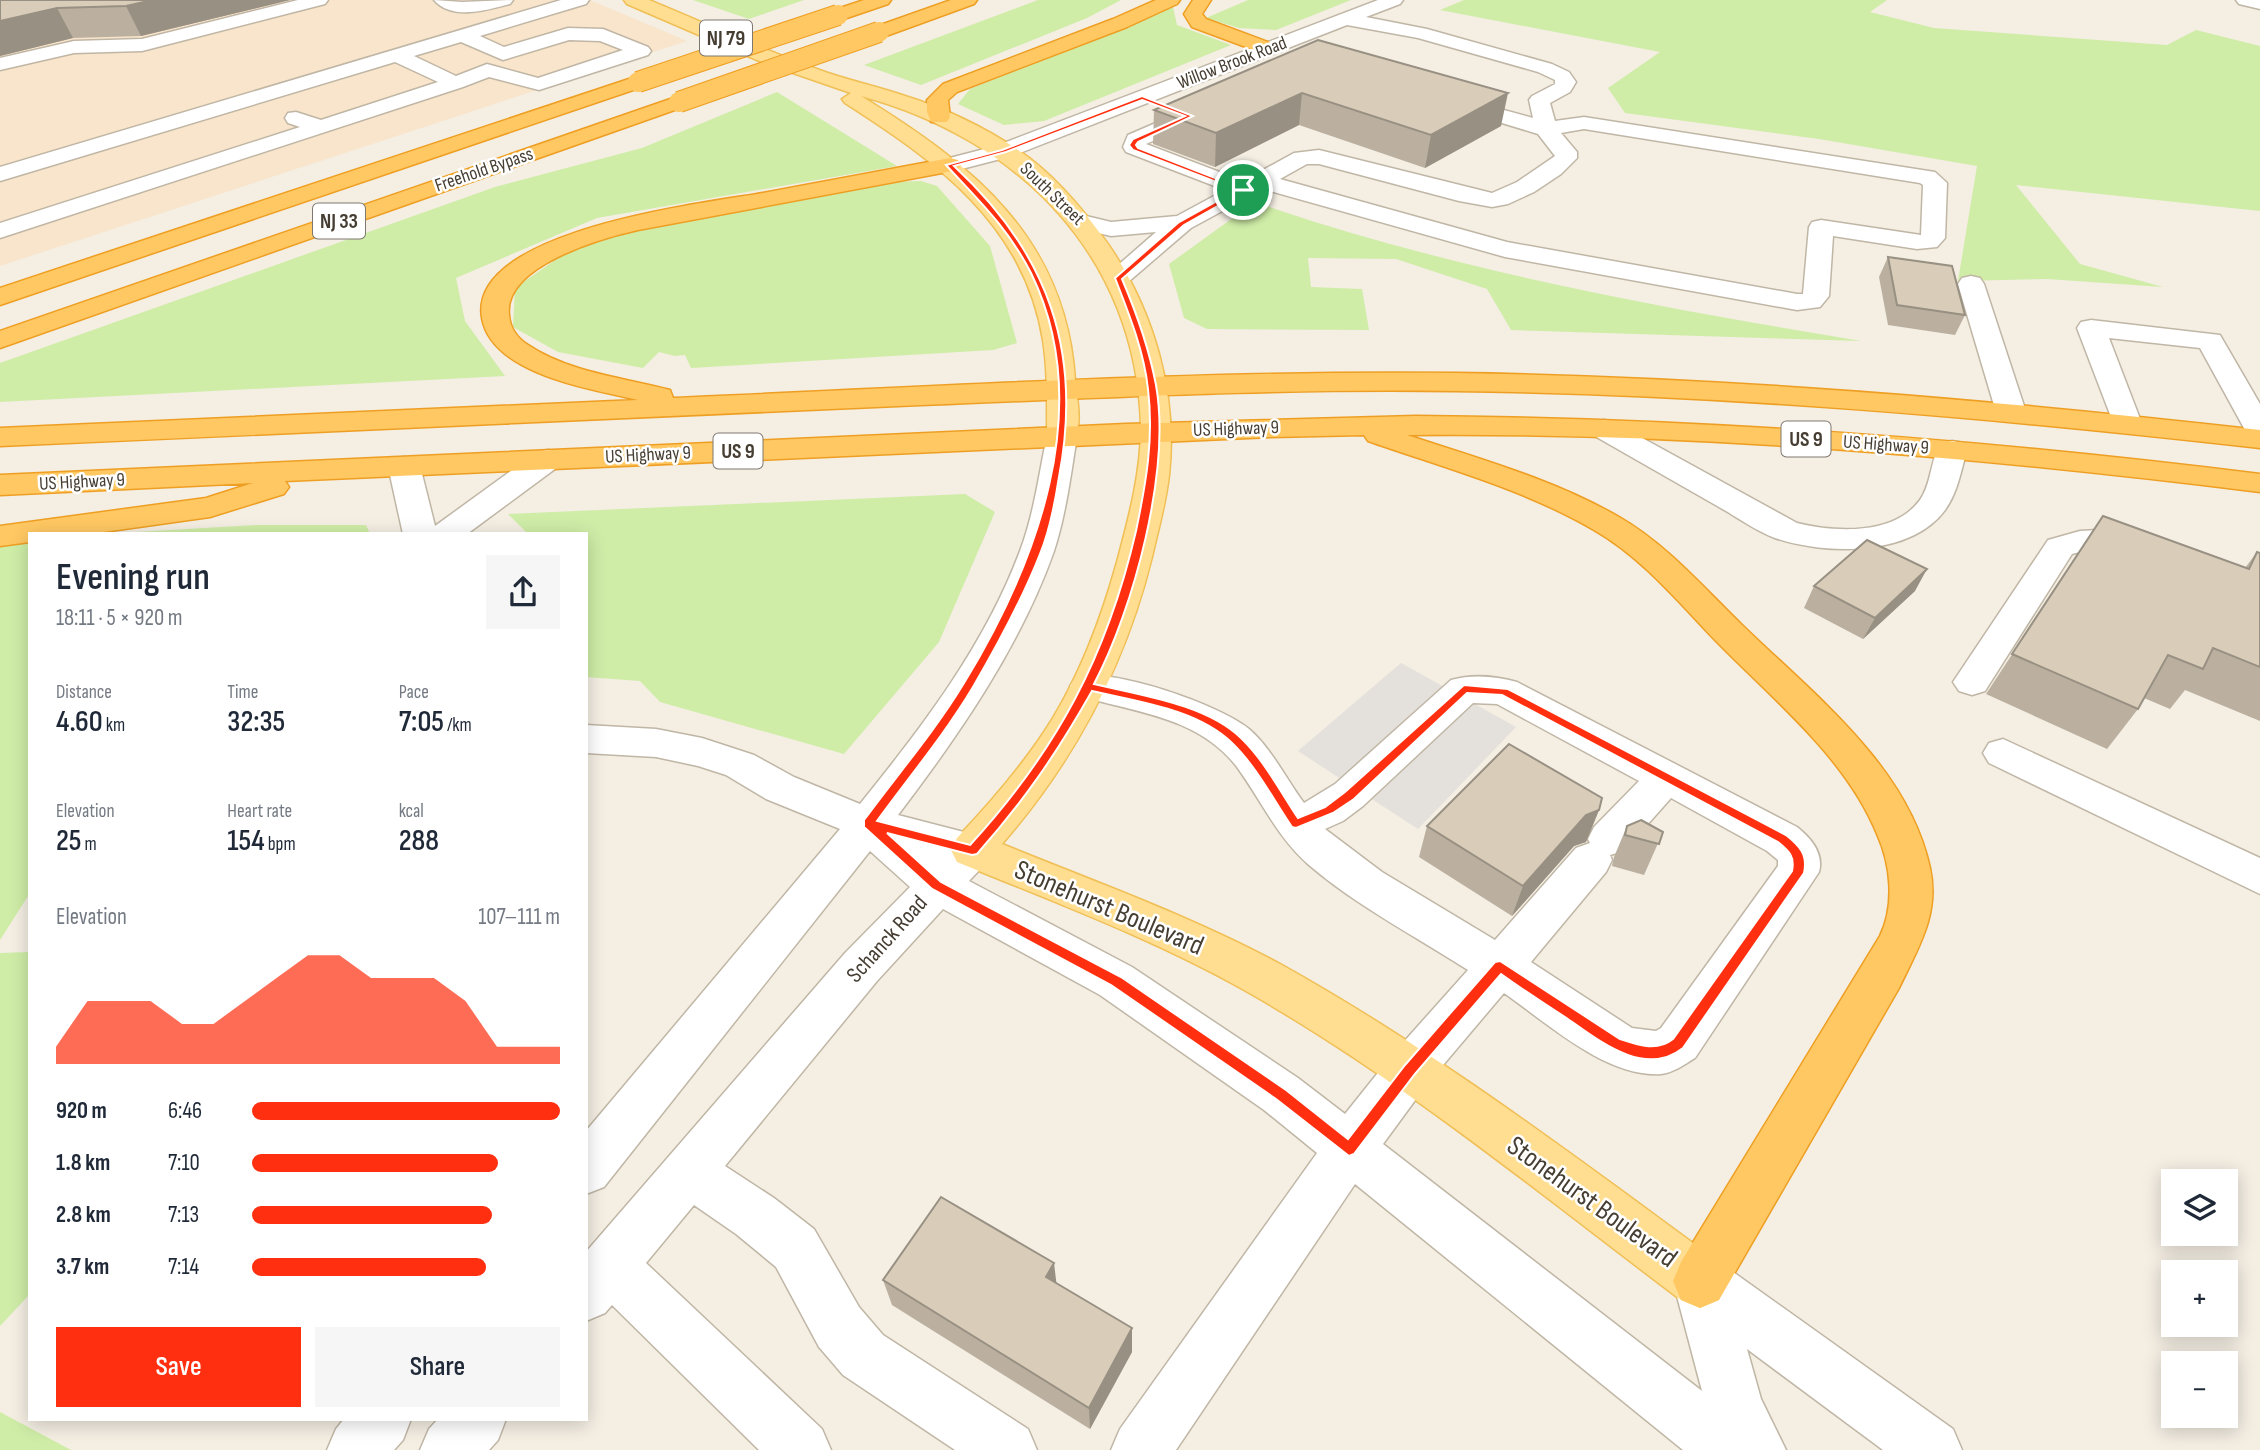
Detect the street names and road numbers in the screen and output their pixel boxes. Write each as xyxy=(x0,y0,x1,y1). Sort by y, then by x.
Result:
road number: NJ 79 xyxy=(700,20,752,56)
street label: Willow Brook Road xyxy=(1174,32,1290,94)
street label: Freehold Bypass xyxy=(432,142,536,198)
street label: South Street xyxy=(1015,158,1089,231)
road number: NJ 33 xyxy=(313,204,365,238)
street label: US Highway 9 xyxy=(1193,416,1279,442)
road number: US 9 xyxy=(1782,422,1830,457)
street label: US Highway 9 xyxy=(1842,431,1930,459)
road number: US 9 xyxy=(714,434,762,468)
street label: US Highway 9 xyxy=(605,441,691,469)
street label: US Highway 9 xyxy=(39,468,125,496)
street label: Stonehurst Boulevard xyxy=(1010,853,1208,963)
street label: Schanck Road xyxy=(841,890,933,988)
street label: Stonehurst Boulevard xyxy=(1501,1129,1683,1275)

